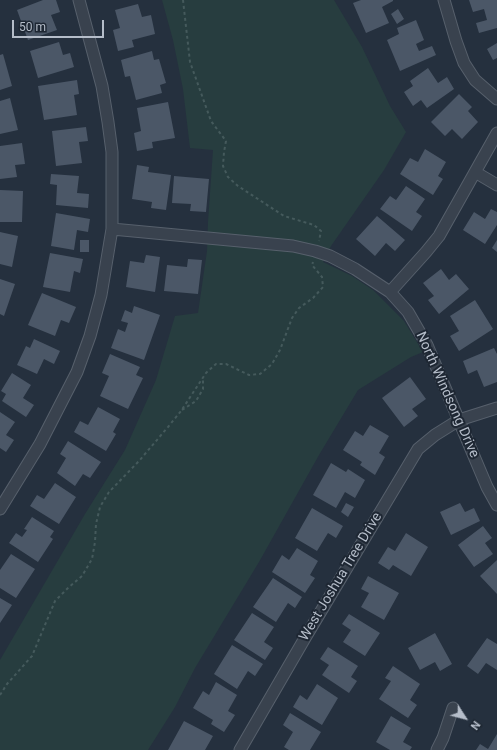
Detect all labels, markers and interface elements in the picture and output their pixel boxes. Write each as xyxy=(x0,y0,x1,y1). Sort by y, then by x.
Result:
scale bar xyxy=(14,12,106,38)
text: 50 m xyxy=(19,20,46,34)
street label: North Windsong Drive xyxy=(412,329,482,461)
street label: West Joshua Tree Drive xyxy=(296,510,386,644)
north arrow xyxy=(445,698,485,738)
text: N xyxy=(468,718,483,732)

